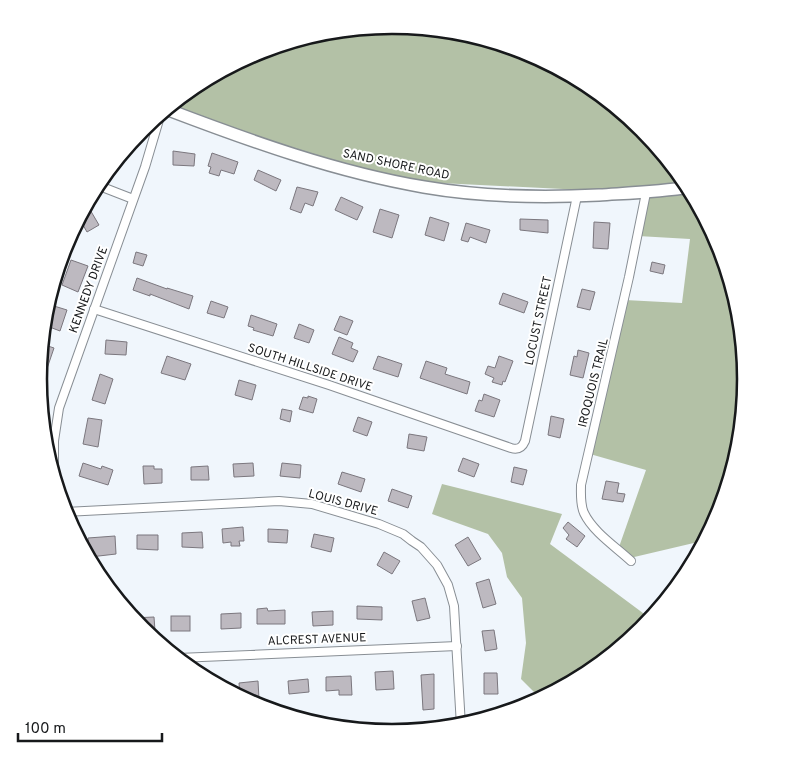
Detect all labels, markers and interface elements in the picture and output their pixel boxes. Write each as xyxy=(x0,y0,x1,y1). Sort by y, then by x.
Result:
street label: SAND SHORE ROAD xyxy=(341,146,451,184)
street label: KENNEDY DRIVE xyxy=(66,245,112,335)
street label: LOCUST STREET xyxy=(522,275,556,367)
street label: IROQUOIS TRAIL xyxy=(575,336,613,429)
street label: SOUTH HILLSIDE DRIVE xyxy=(246,340,374,396)
street label: LOUIS DRIVE xyxy=(306,486,380,520)
street label: ALCREST AVENUE xyxy=(267,630,367,650)
scale bar xyxy=(18,710,161,742)
text: 100 m xyxy=(25,720,66,739)

